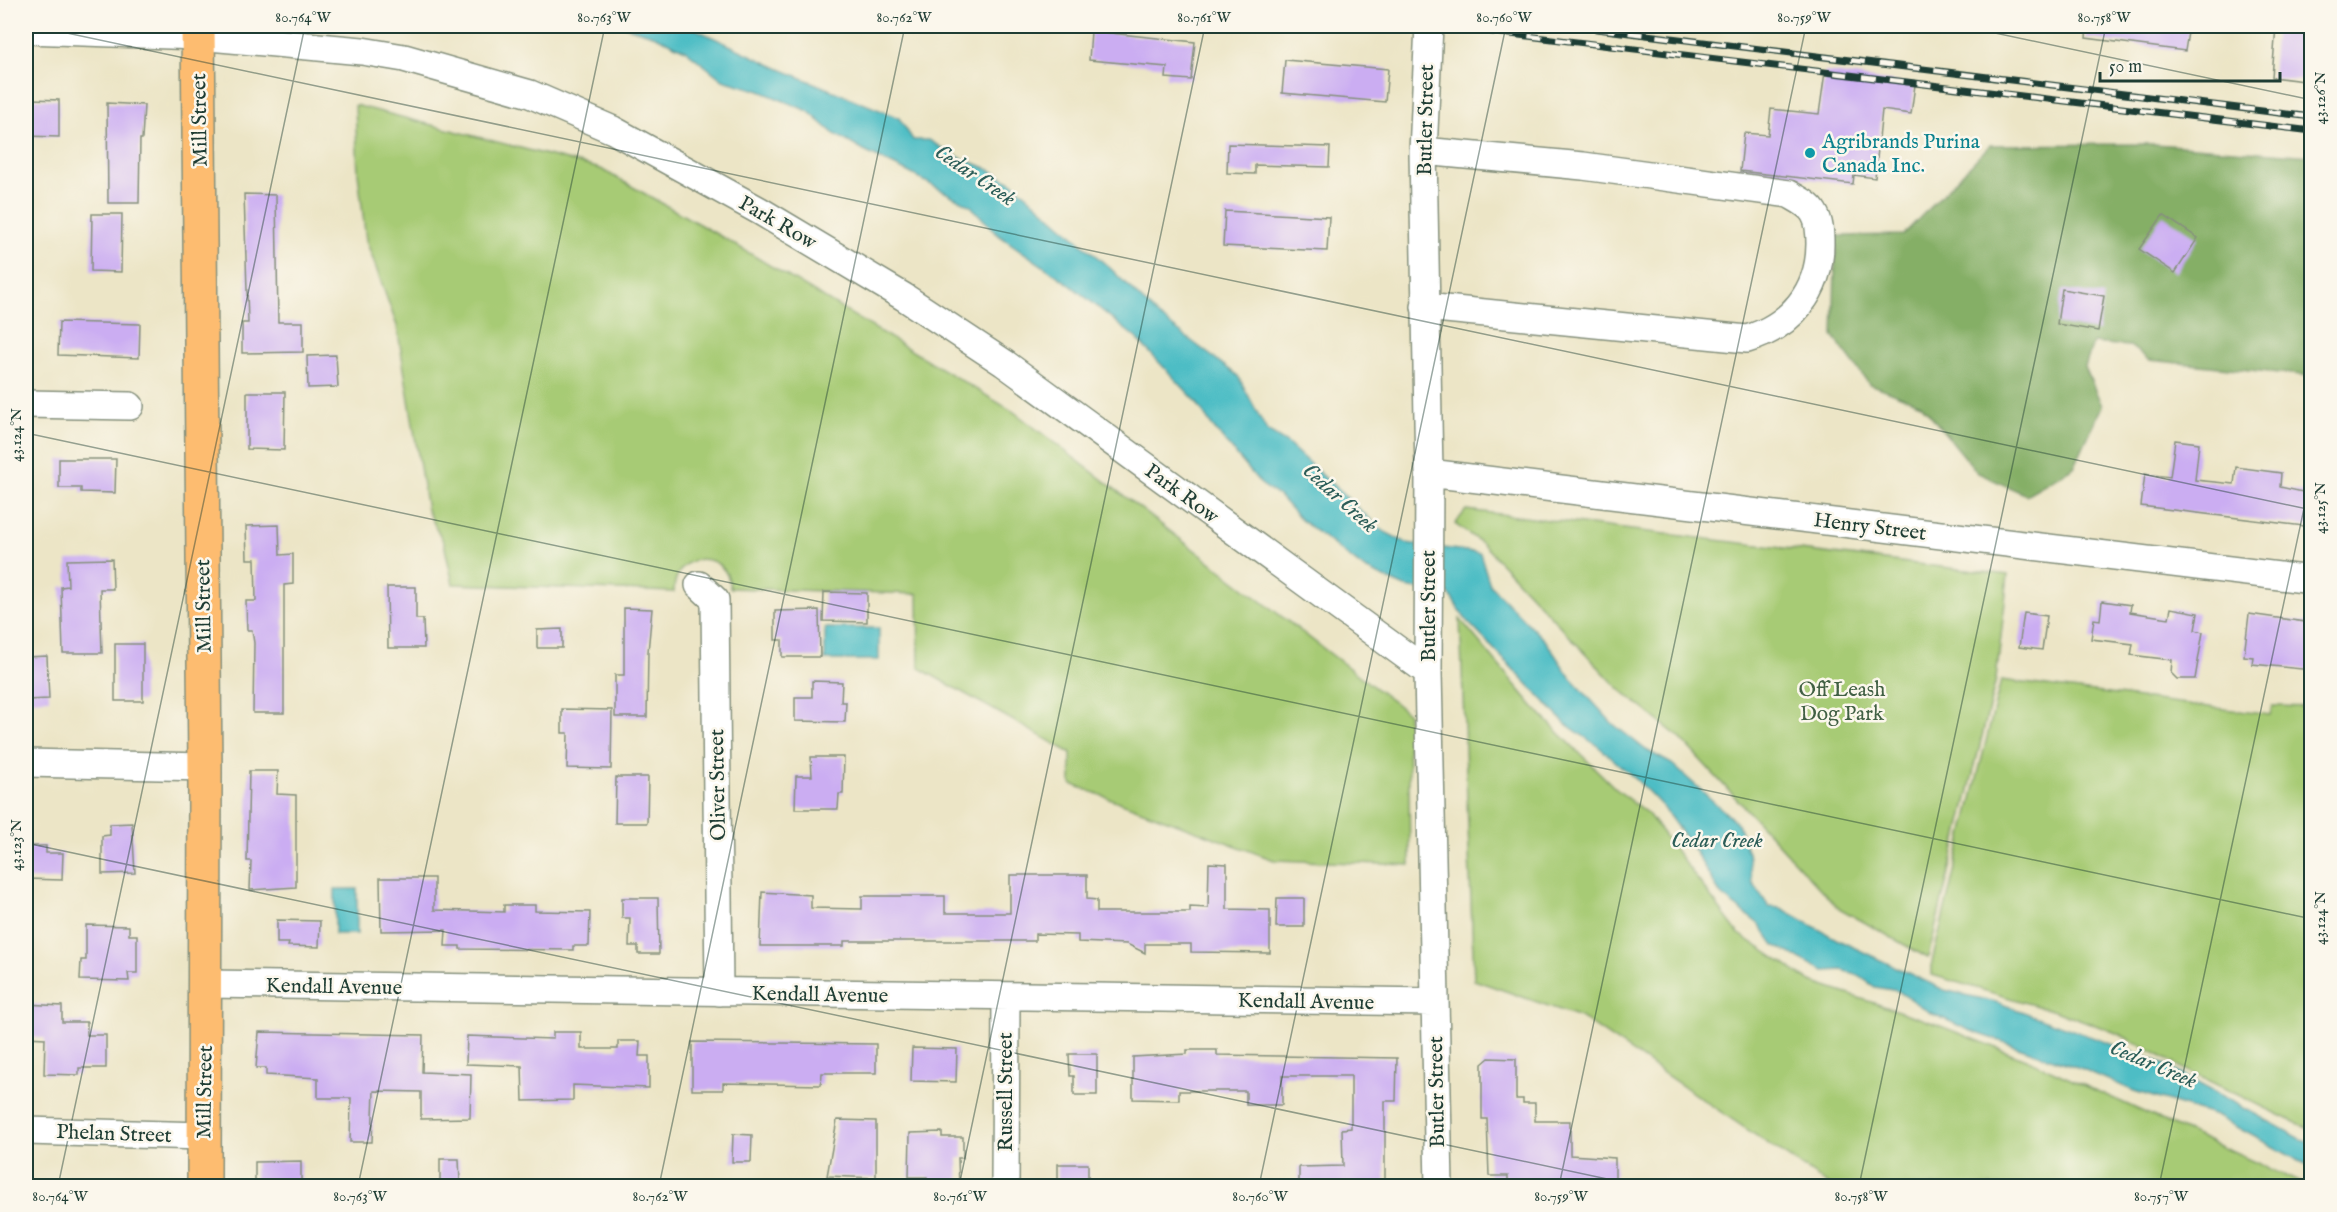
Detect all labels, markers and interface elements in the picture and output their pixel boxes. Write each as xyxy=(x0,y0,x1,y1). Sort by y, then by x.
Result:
text: 80.764°W xyxy=(275,8,331,27)
text: 80.763°W xyxy=(577,8,632,27)
text: 80.762°W xyxy=(876,8,932,27)
text: 80.761°W xyxy=(1177,8,1231,27)
text: 80.760°W xyxy=(1476,8,1532,27)
text: 80.759°W xyxy=(1777,8,1832,27)
text: 80.758°W xyxy=(2077,8,2131,27)
scale bar xyxy=(2100,45,2280,83)
text: 50 m xyxy=(2109,56,2142,79)
street label: Butler Street xyxy=(1412,64,1441,176)
text: 43.126°N xyxy=(2311,72,2330,124)
street label: Mill Street xyxy=(186,73,215,167)
place label: Agribrands Purina Canada Inc. xyxy=(1821,129,1981,180)
water label: Cedar Creek xyxy=(929,138,1021,213)
marker: Agribrands Purina Canada Inc. xyxy=(1803,146,1817,160)
street label: Park Row xyxy=(734,190,822,257)
text: 43.124°N xyxy=(7,408,26,462)
water label: Cedar Creek xyxy=(1296,457,1383,540)
street label: Park Row xyxy=(1139,458,1225,531)
text: 43.125°N xyxy=(2311,482,2330,534)
street label: Henry Street xyxy=(1812,507,1928,548)
street label: Butler Street xyxy=(1416,550,1443,662)
street label: Mill Street xyxy=(190,559,219,653)
park label: Off Leash Dog Park xyxy=(1799,677,1885,728)
street label: Oliver Street xyxy=(704,729,733,841)
text: 43.123°N xyxy=(7,819,26,871)
water label: Cedar Creek xyxy=(1671,827,1763,855)
text: 43.124°N xyxy=(2311,891,2330,945)
street label: Kendall Avenue xyxy=(265,973,403,1002)
street label: Kendall Avenue xyxy=(751,981,889,1010)
street label: Kendall Avenue xyxy=(1237,988,1375,1017)
street label: Russell Street xyxy=(993,1032,1020,1152)
water label: Cedar Creek xyxy=(2105,1034,2201,1096)
street label: Butler Street xyxy=(1423,1036,1452,1148)
street label: Mill Street xyxy=(191,1045,220,1139)
street label: Phelan Street xyxy=(56,1119,172,1150)
text: 80.764°W xyxy=(32,1187,88,1206)
text: 80.763°W xyxy=(333,1187,388,1206)
text: 80.762°W xyxy=(632,1187,688,1206)
text: 80.761°W xyxy=(933,1187,987,1206)
text: 80.760°W xyxy=(1232,1187,1288,1206)
text: 80.759°W xyxy=(1534,1187,1589,1206)
text: 80.758°W xyxy=(1834,1187,1888,1206)
text: 80.757°W xyxy=(2134,1187,2189,1206)

